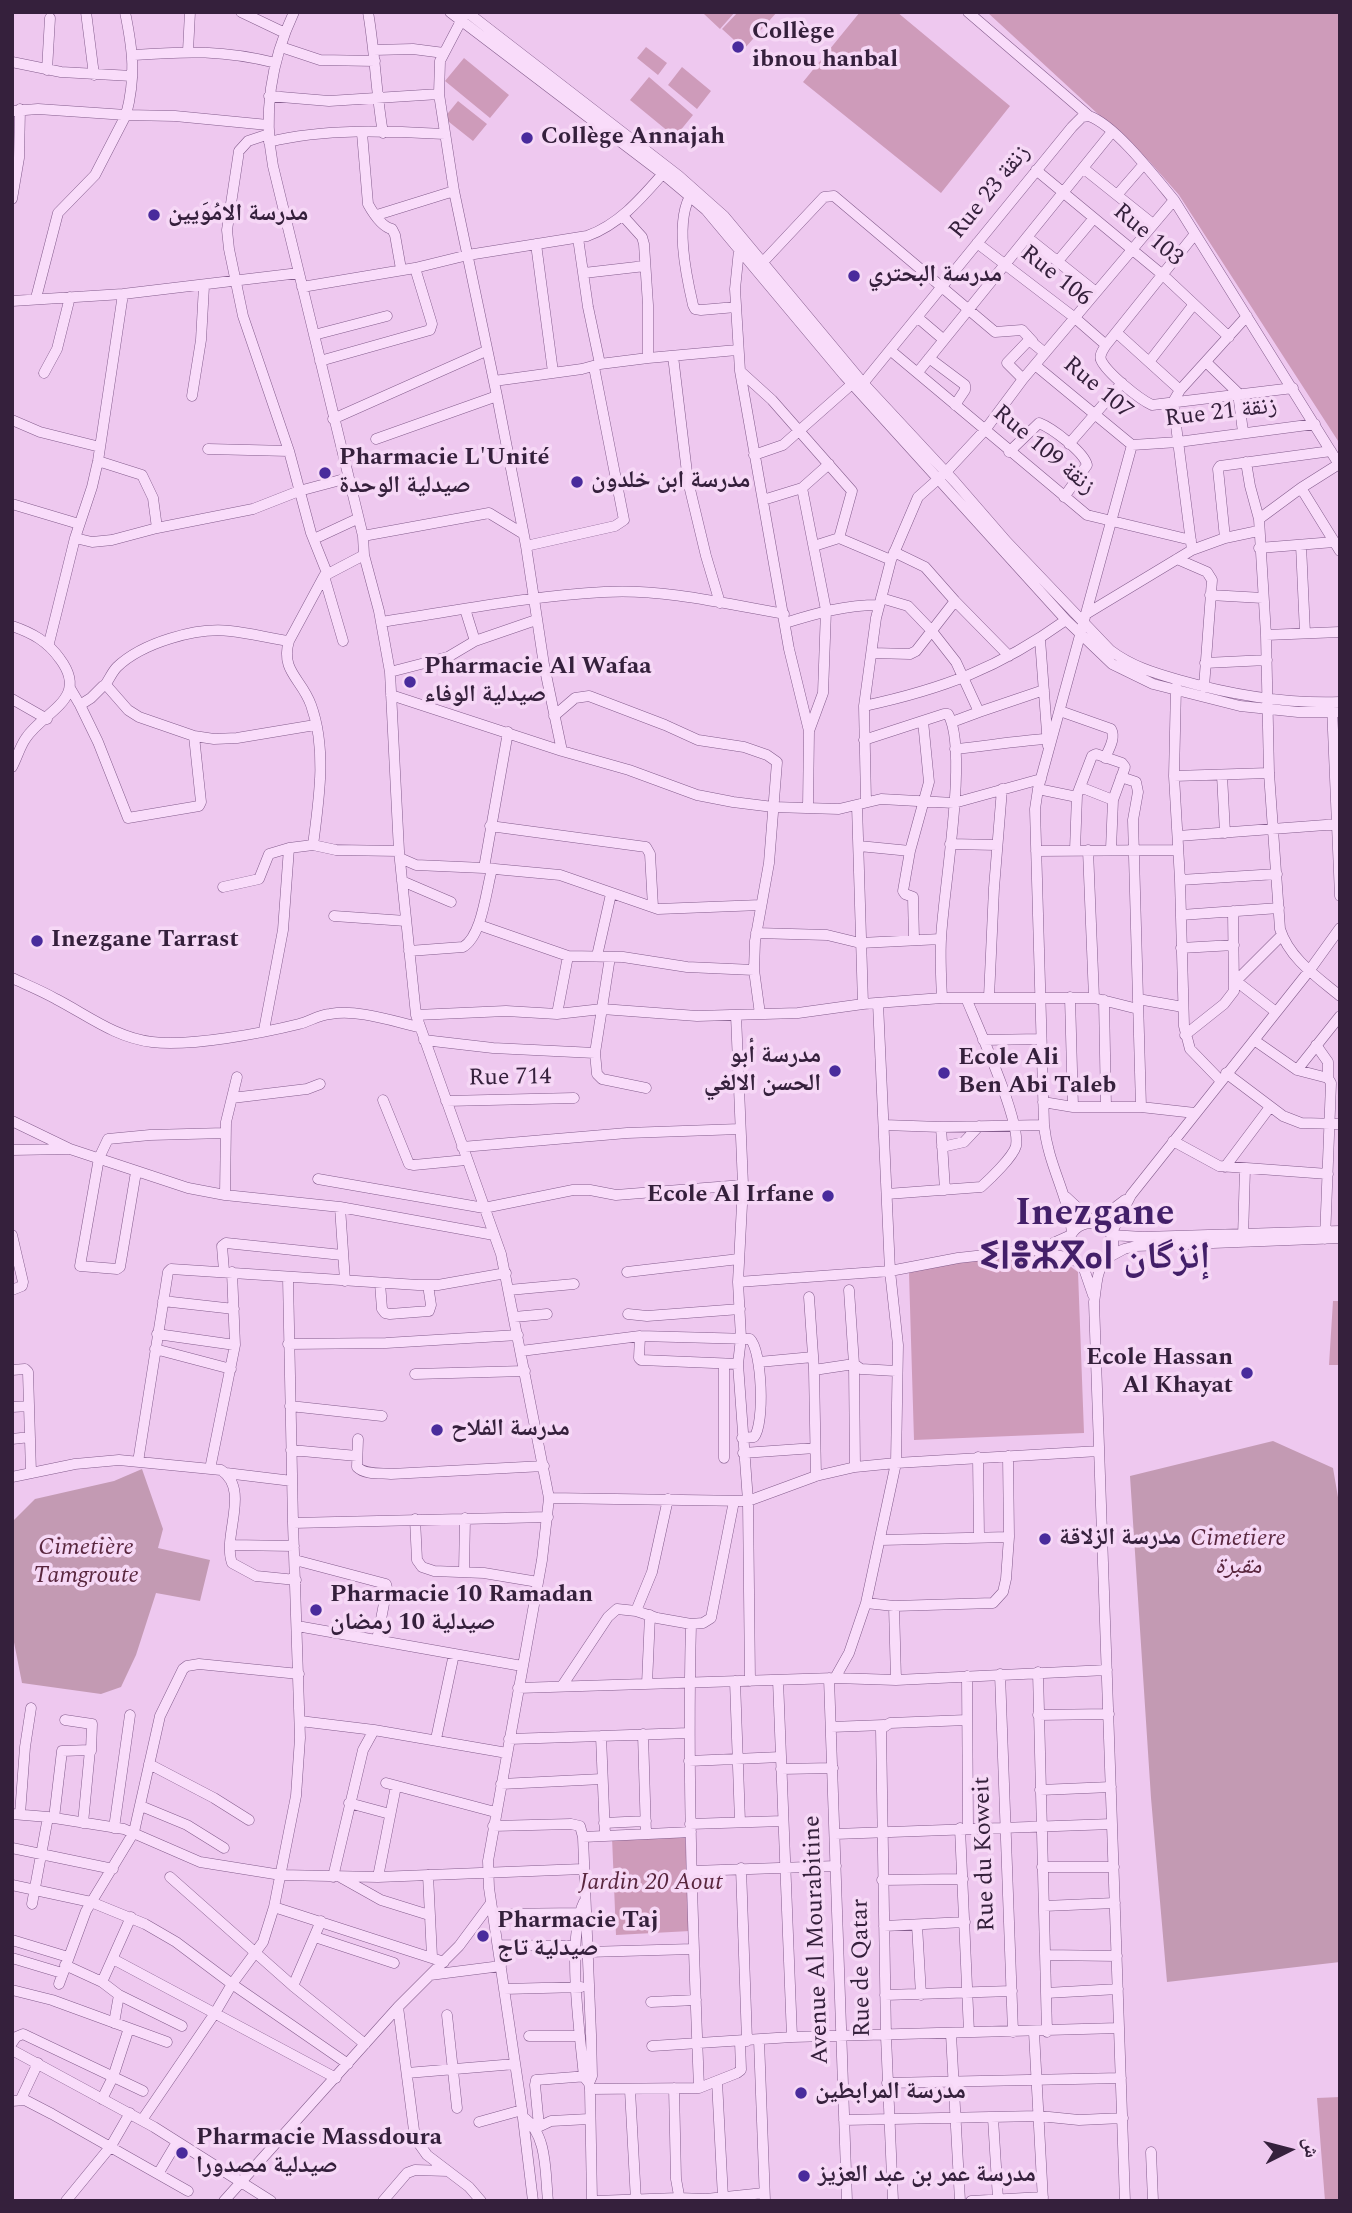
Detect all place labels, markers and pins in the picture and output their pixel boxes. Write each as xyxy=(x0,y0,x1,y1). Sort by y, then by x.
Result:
place label: Collège ibnou hanbal xyxy=(752,19,898,75)
marker: Collège ibnou hanbal xyxy=(730,39,746,55)
place label: Collège Annajah xyxy=(541,124,725,152)
marker: Collège Annajah xyxy=(519,130,535,146)
place label: مدرسة الامُوَيين xyxy=(168,201,308,229)
marker: مدرسة الامُوَيين xyxy=(146,207,162,223)
place label: مدرسة البحتري xyxy=(868,262,1002,290)
marker: مدرسة البحتري xyxy=(846,268,862,284)
place label: Pharmacie L'Unité صيدلية الوحدة xyxy=(339,445,550,501)
marker: Pharmacie L'Unité صيدلية الوحدة xyxy=(317,465,333,481)
place label: مدرسة ابن خلدون xyxy=(591,468,750,496)
marker: مدرسة ابن خلدون xyxy=(569,474,585,490)
place label: Pharmacie Al Wafaa صيدلية الوفاء xyxy=(424,654,652,710)
marker: Pharmacie Al Wafaa صيدلية الوفاء xyxy=(402,674,418,690)
place label: Inezgane Tarrast xyxy=(51,927,239,955)
marker: Inezgane Tarrast xyxy=(29,933,45,949)
place label: مدرسة أبو الحسن الالغي xyxy=(704,1043,821,1099)
place label: Ecole Ali Ben Abi Taleb xyxy=(958,1045,1116,1101)
marker: مدرسة أبو الحسن الالغي xyxy=(827,1063,843,1079)
marker: Ecole Ali Ben Abi Taleb xyxy=(936,1065,952,1081)
place label: Ecole Al Irfane xyxy=(647,1182,814,1210)
marker: Ecole Al Irfane xyxy=(820,1188,836,1204)
place label: Ecole Hassan Al Khayat xyxy=(1086,1345,1233,1401)
marker: Ecole Hassan Al Khayat xyxy=(1239,1365,1255,1381)
place label: مدرسة الفلاح xyxy=(451,1416,570,1444)
marker: مدرسة الفلاح xyxy=(429,1422,445,1438)
place label: مدرسة الزلاقة xyxy=(1059,1525,1181,1553)
marker: مدرسة الزلاقة xyxy=(1037,1531,1053,1547)
place label: Pharmacie 10 Ramadan صيدلية 10 رمضان xyxy=(330,1582,593,1638)
marker: Pharmacie 10 Ramadan صيدلية 10 رمضان xyxy=(308,1602,324,1618)
place label: Pharmacie Taj صيدلية تاج xyxy=(497,1908,659,1964)
marker: Pharmacie Taj صيدلية تاج xyxy=(475,1928,491,1944)
place label: مدرسة المرابطين xyxy=(815,2079,966,2107)
marker: مدرسة المرابطين xyxy=(793,2085,809,2101)
place label: Pharmacie Massdoura صيدلية مصدورا xyxy=(196,2125,442,2181)
marker: Pharmacie Massdoura صيدلية مصدورا xyxy=(174,2145,190,2161)
place label: مدرسة عمر بن عبد العزيز xyxy=(818,2162,1036,2190)
marker: مدرسة عمر بن عبد العزيز xyxy=(796,2168,812,2184)

